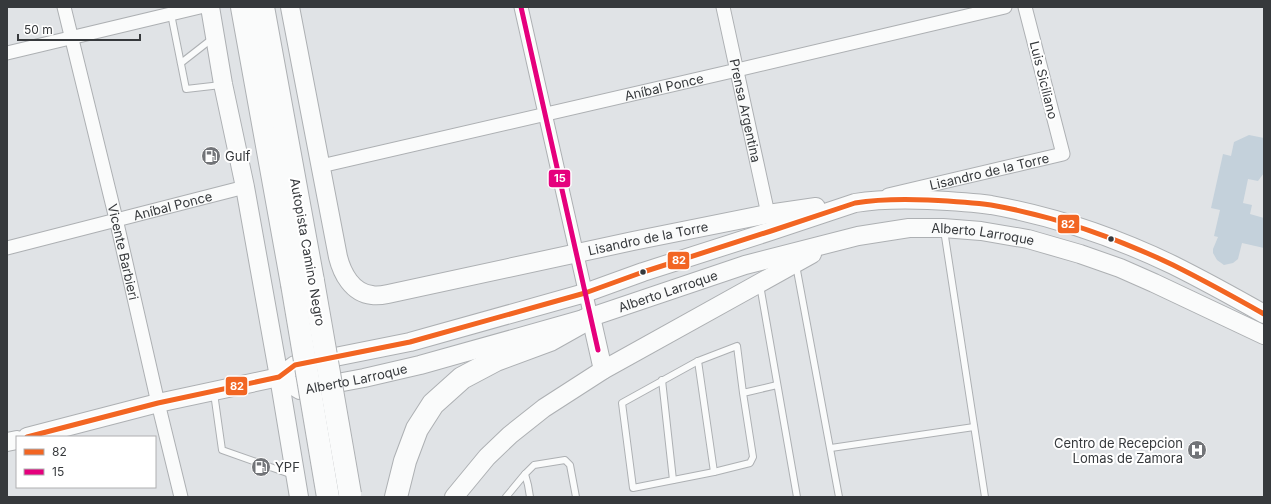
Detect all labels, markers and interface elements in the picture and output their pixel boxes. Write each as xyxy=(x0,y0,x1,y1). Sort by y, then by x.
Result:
scale bar xyxy=(18,16,140,42)
text: 50 m xyxy=(24,22,53,37)
street label: Luis Siciliano xyxy=(1027,39,1061,121)
street label: Prensa Argentina xyxy=(726,57,765,164)
street label: Aníbal Ponce xyxy=(623,70,705,104)
fuel station icon: Gulf xyxy=(200,145,222,167)
place label: Gulf xyxy=(225,148,251,164)
street label: Lisandro de la Torre xyxy=(928,150,1051,193)
line badge: 15 xyxy=(548,169,571,188)
text: 15 xyxy=(554,171,566,185)
street label: Autopista Camino Negro xyxy=(287,177,329,327)
street label: Aníbal Ponce xyxy=(132,188,214,223)
street label: Vicente Barbieri xyxy=(105,202,142,302)
line badge: 82 xyxy=(1057,214,1080,234)
text: 82 xyxy=(1061,217,1075,231)
street label: Lisandro de la Torre xyxy=(586,218,710,259)
street label: Alberto Larroque xyxy=(931,220,1036,248)
unlabelled marker xyxy=(1106,234,1116,244)
line badge: 82 xyxy=(667,251,690,270)
text: 82 xyxy=(672,253,686,267)
street label: Alberto Larroque xyxy=(616,267,720,315)
unlabelled marker xyxy=(638,267,648,277)
street label: Alberto Larroque xyxy=(304,360,409,397)
line badge: 82 xyxy=(225,376,248,396)
text: 82 xyxy=(230,379,244,393)
place label: Centro de Recepcion Lomas de Zamora xyxy=(1054,435,1183,466)
legend xyxy=(16,436,156,488)
hospital icon: Centro de Recepcion Lomas de Zamora xyxy=(1186,439,1208,461)
text: 82 xyxy=(52,444,67,459)
fuel station icon: YPF xyxy=(250,456,272,478)
place label: YPF xyxy=(275,459,300,475)
text: 15 xyxy=(52,464,64,479)

